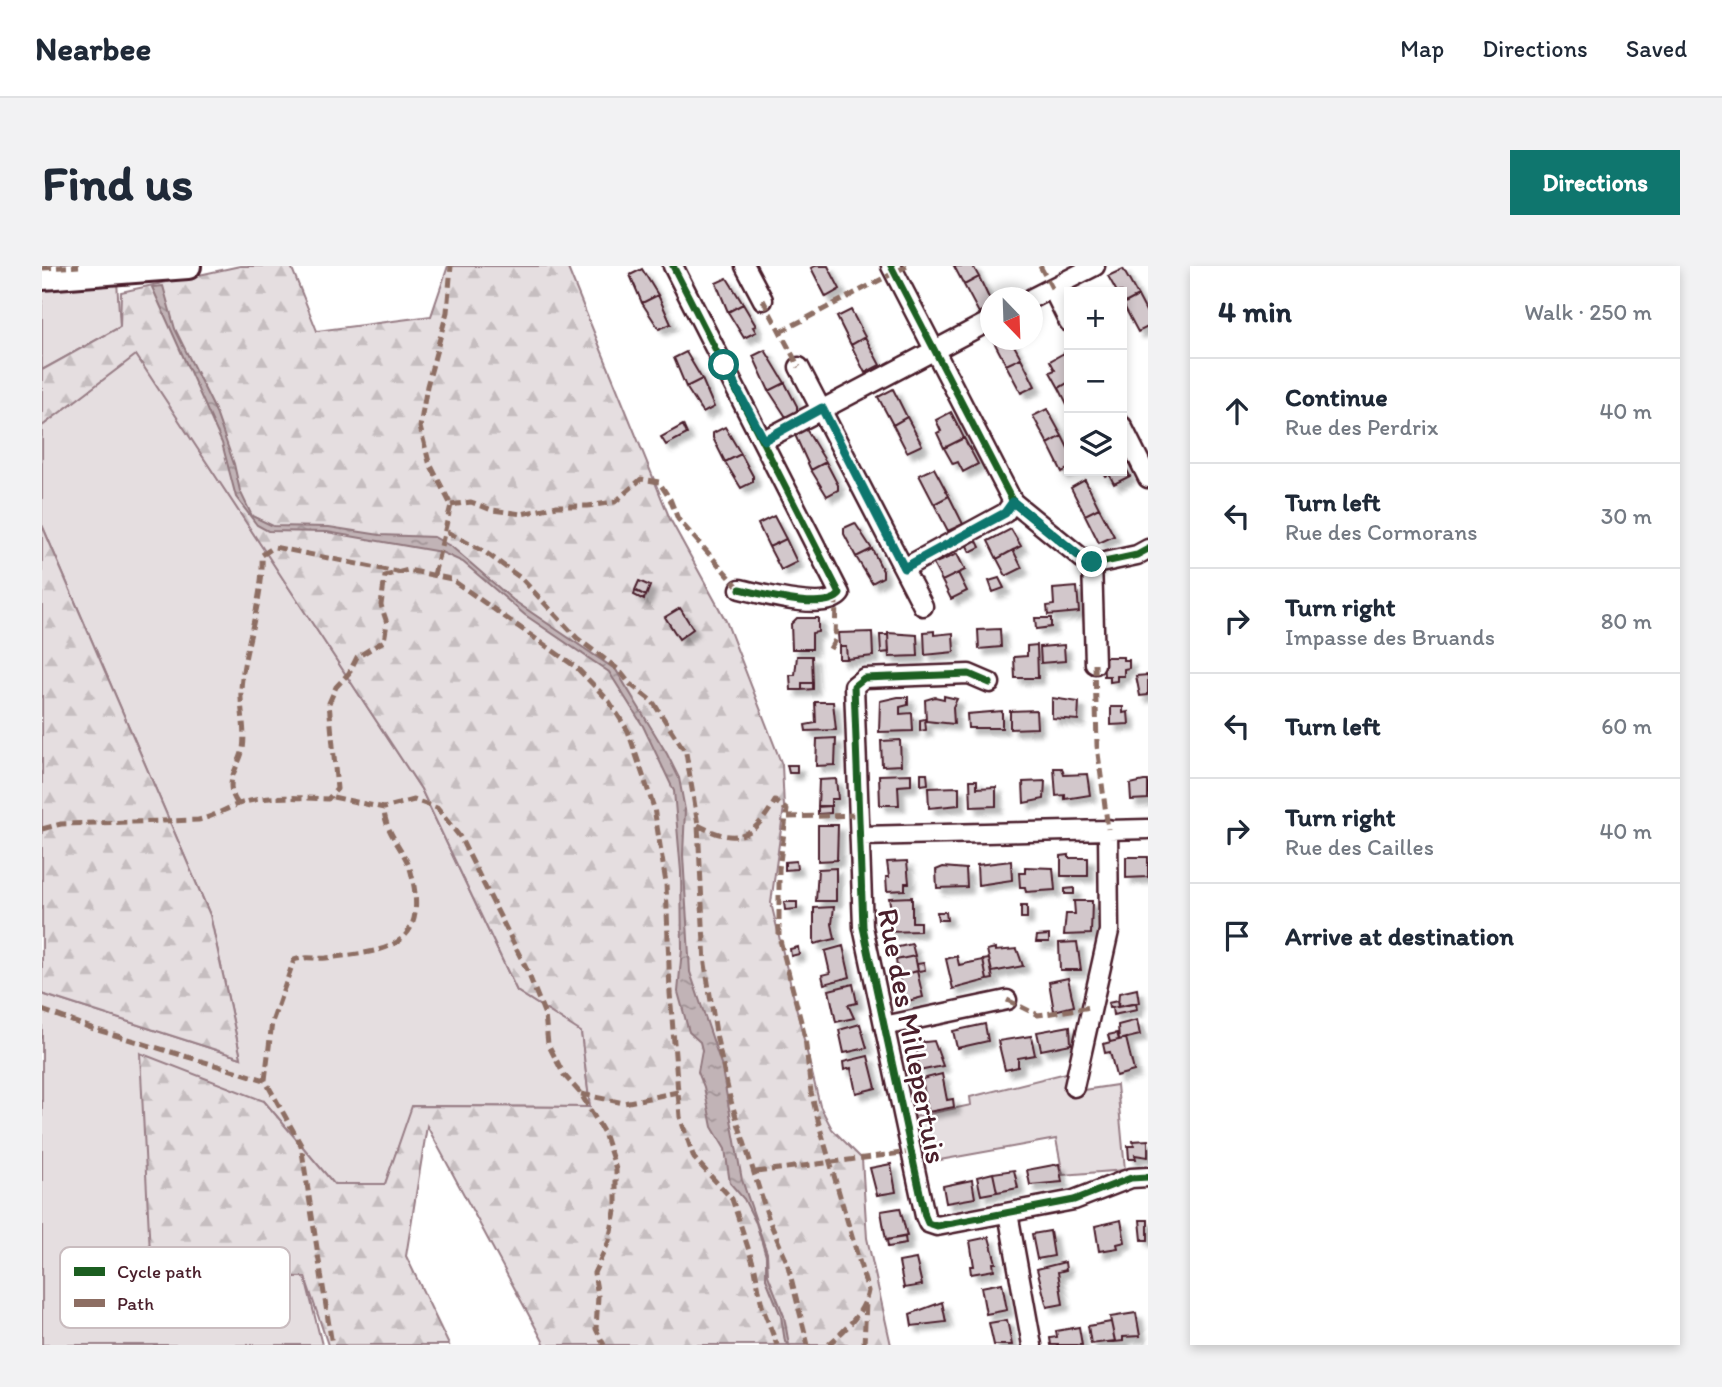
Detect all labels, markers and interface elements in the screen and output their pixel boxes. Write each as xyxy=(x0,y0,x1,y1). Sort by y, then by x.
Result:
text: Nearbee xyxy=(35,29,151,68)
text: Map xyxy=(1400,34,1444,63)
text: Directions xyxy=(1482,34,1588,63)
text: Saved xyxy=(1626,34,1687,63)
button: Directions xyxy=(1510,150,1680,215)
text: Find us xyxy=(42,153,193,212)
north arrow xyxy=(980,287,1043,350)
map controls xyxy=(1064,287,1127,476)
button: + xyxy=(1064,287,1127,350)
text: 4 min xyxy=(1218,293,1292,330)
text: Walk · 250 m xyxy=(1524,298,1652,326)
route start xyxy=(708,349,739,380)
button: − xyxy=(1064,350,1127,413)
text: Continue xyxy=(1285,381,1388,413)
icon: ahead xyxy=(1218,392,1256,430)
text: 40 m xyxy=(1599,397,1652,425)
button: layers xyxy=(1064,413,1127,476)
text: Rue des Perdrix xyxy=(1285,413,1438,441)
text: Turn left xyxy=(1285,486,1381,518)
icon: left xyxy=(1218,497,1256,535)
text: 30 m xyxy=(1601,502,1652,530)
text: Rue des Cormorans xyxy=(1285,518,1478,546)
route end xyxy=(1076,546,1107,577)
text: Turn right xyxy=(1285,591,1396,623)
icon: right xyxy=(1218,602,1256,640)
text: 80 m xyxy=(1601,607,1652,635)
text: Impasse des Bruands xyxy=(1285,623,1495,651)
icon: left xyxy=(1218,707,1256,745)
text: Turn left xyxy=(1285,710,1381,742)
text: 60 m xyxy=(1601,712,1652,740)
text: Turn right xyxy=(1285,801,1396,833)
icon: right xyxy=(1218,812,1256,850)
text: 40 m xyxy=(1599,817,1652,845)
text: Rue des Cailles xyxy=(1285,833,1434,861)
street label: Rue des Millepertuis xyxy=(870,905,955,1167)
icon: arrive xyxy=(1218,917,1256,955)
text: Arrive at destination xyxy=(1285,920,1514,952)
legend xyxy=(60,1247,290,1328)
text: Cycle path xyxy=(117,1260,202,1283)
text: Path xyxy=(117,1292,154,1315)

